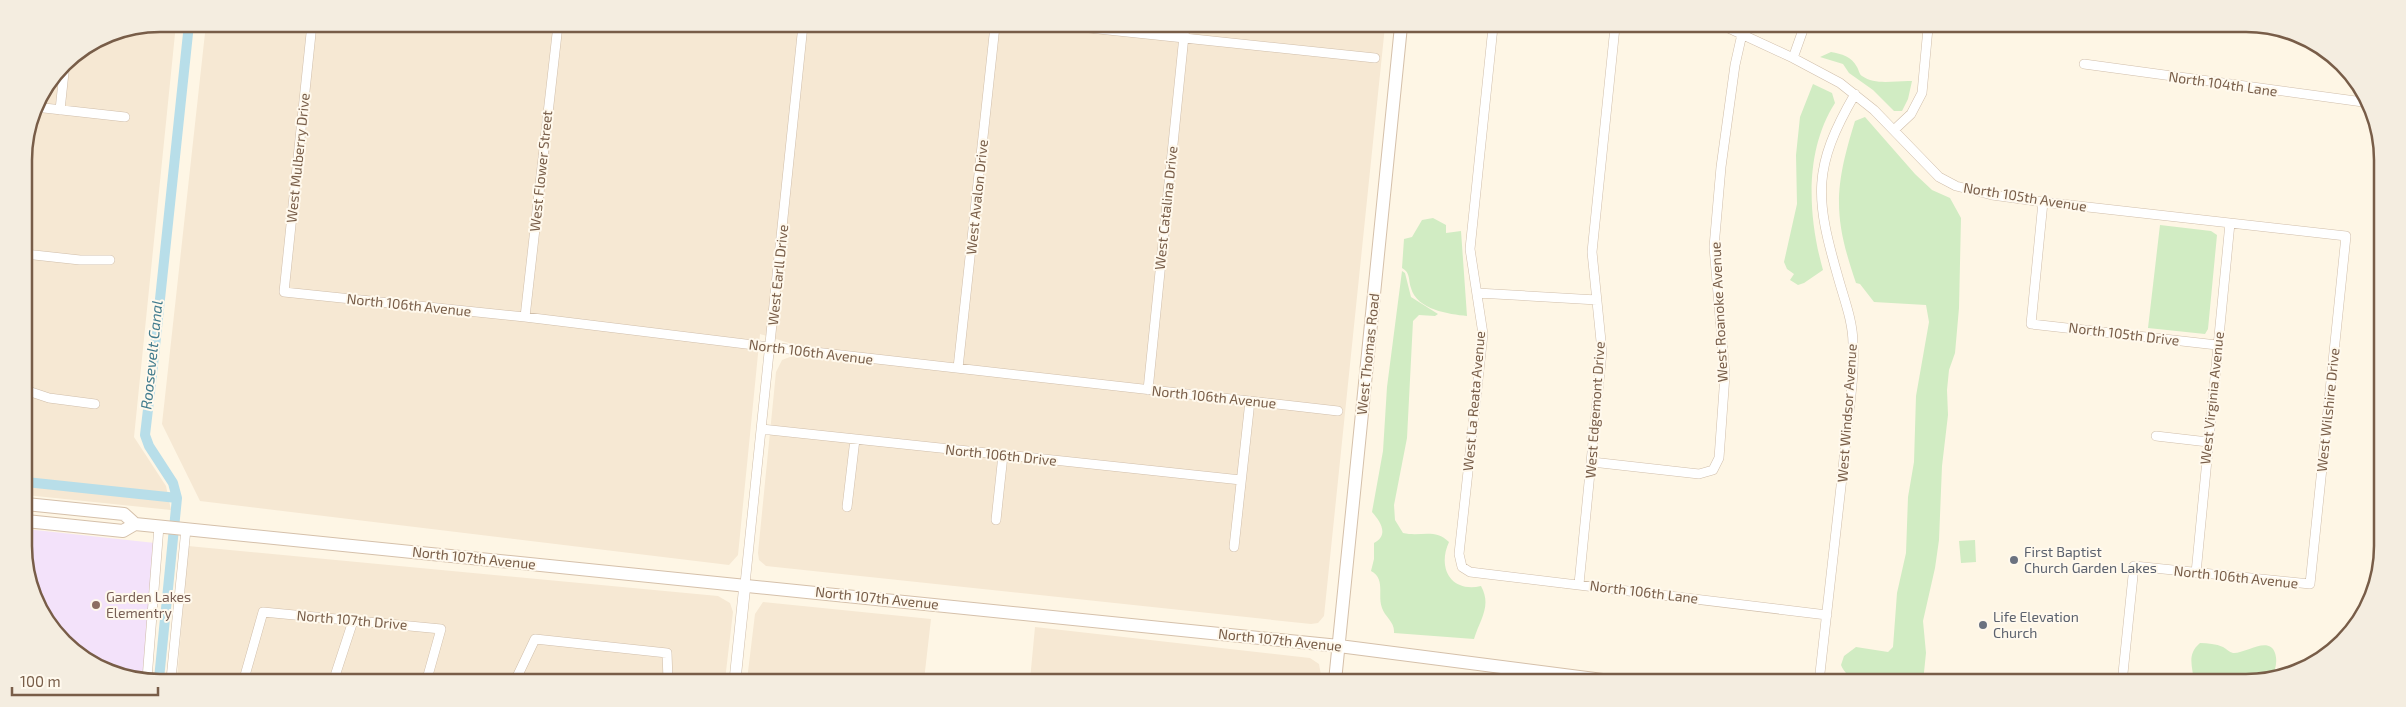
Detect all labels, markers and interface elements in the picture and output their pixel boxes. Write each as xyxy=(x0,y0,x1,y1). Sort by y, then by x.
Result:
street label: North 104th Lane xyxy=(2168,67,2279,100)
street label: West Mulberry Drive xyxy=(282,92,313,224)
street label: West Flower Street xyxy=(526,109,555,233)
street label: West Avalon Drive xyxy=(962,138,991,255)
street label: West Catalina Drive xyxy=(1151,145,1180,271)
street label: North 105th Avenue xyxy=(1962,178,2088,215)
street label: West Earll Drive xyxy=(764,224,791,326)
street label: West Roanoke Avenue xyxy=(1706,241,1731,383)
street label: North 106th Avenue xyxy=(346,290,472,320)
street label: West Thomas Road xyxy=(1353,292,1382,416)
water label: Roosevelt Canal xyxy=(136,299,166,410)
street label: North 105th Drive xyxy=(2068,318,2180,349)
street label: West La Reata Avenue xyxy=(1459,330,1488,472)
street label: West Virginia Avenue xyxy=(2196,331,2227,465)
street label: North 106th Avenue xyxy=(748,335,874,368)
street label: West Edgemont Drive xyxy=(1581,341,1608,479)
street label: West Windsor Avenue xyxy=(1833,343,1860,483)
street label: West Wilshire Drive xyxy=(2313,347,2342,473)
street label: North 106th Avenue xyxy=(1151,382,1277,412)
street label: North 106th Drive xyxy=(945,440,1058,469)
street label: North 107th Avenue xyxy=(411,543,537,572)
place label: First Baptist Church Garden Lakes xyxy=(2024,543,2157,576)
marker: First Baptist Church Garden Lakes xyxy=(2008,554,2020,566)
street label: North 106th Avenue xyxy=(2173,562,2299,592)
street label: North 106th Lane xyxy=(1589,576,1699,607)
street label: North 107th Avenue xyxy=(814,583,940,612)
place label: Garden Lakes Elementry xyxy=(106,588,191,621)
marker: Garden Lakes Elementry xyxy=(90,599,102,611)
street label: North 107th Drive xyxy=(296,606,408,633)
place label: Life Elevation Church xyxy=(1993,608,2079,641)
marker: Life Elevation Church xyxy=(1977,619,1989,631)
street label: North 107th Avenue xyxy=(1217,625,1343,654)
scale bar xyxy=(12,664,159,696)
text: 100 m xyxy=(20,672,61,690)

